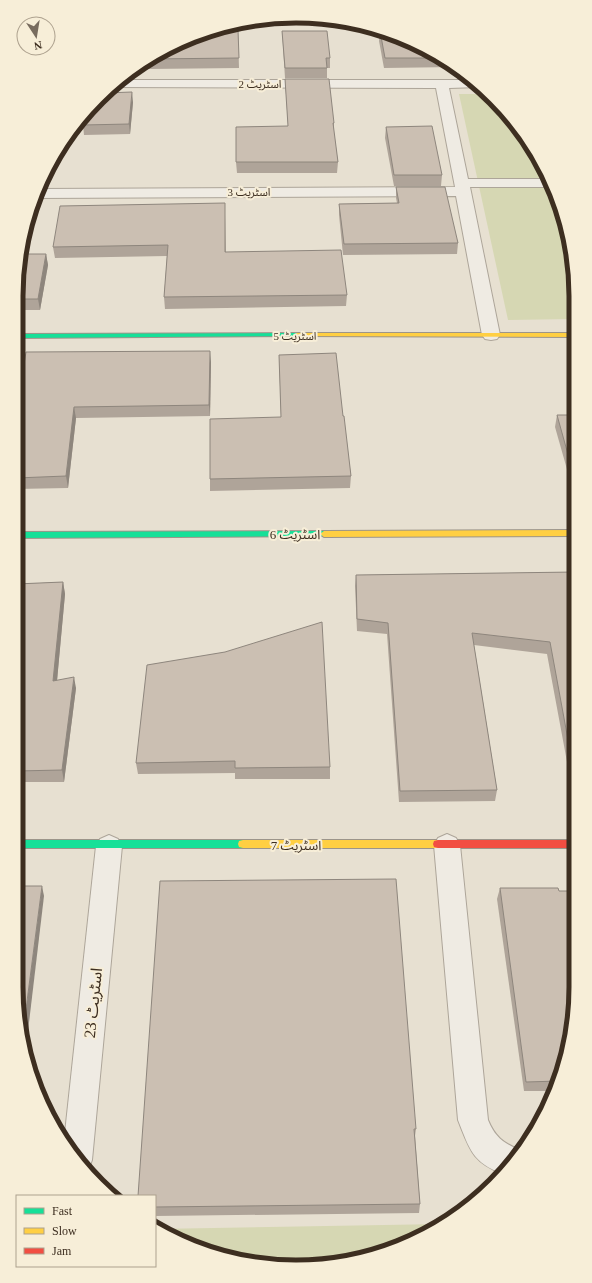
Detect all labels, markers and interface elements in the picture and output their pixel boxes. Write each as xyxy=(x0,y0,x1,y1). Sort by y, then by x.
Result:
north arrow xyxy=(16,16,56,56)
text: N xyxy=(33,39,43,52)
street label: اسٹریٹ 2 xyxy=(239,78,281,91)
street label: اسٹریٹ 3 xyxy=(228,186,270,199)
street label: اسٹریٹ 5 xyxy=(274,330,316,343)
street label: اسٹریٹ 6 xyxy=(270,527,320,542)
street label: اسٹریٹ 7 xyxy=(271,838,321,853)
street label: اسٹریٹ 23 xyxy=(81,967,106,1039)
legend xyxy=(16,1195,156,1267)
text: Fast xyxy=(52,1204,73,1218)
text: Slow xyxy=(52,1224,77,1238)
text: Jam xyxy=(52,1244,72,1258)

